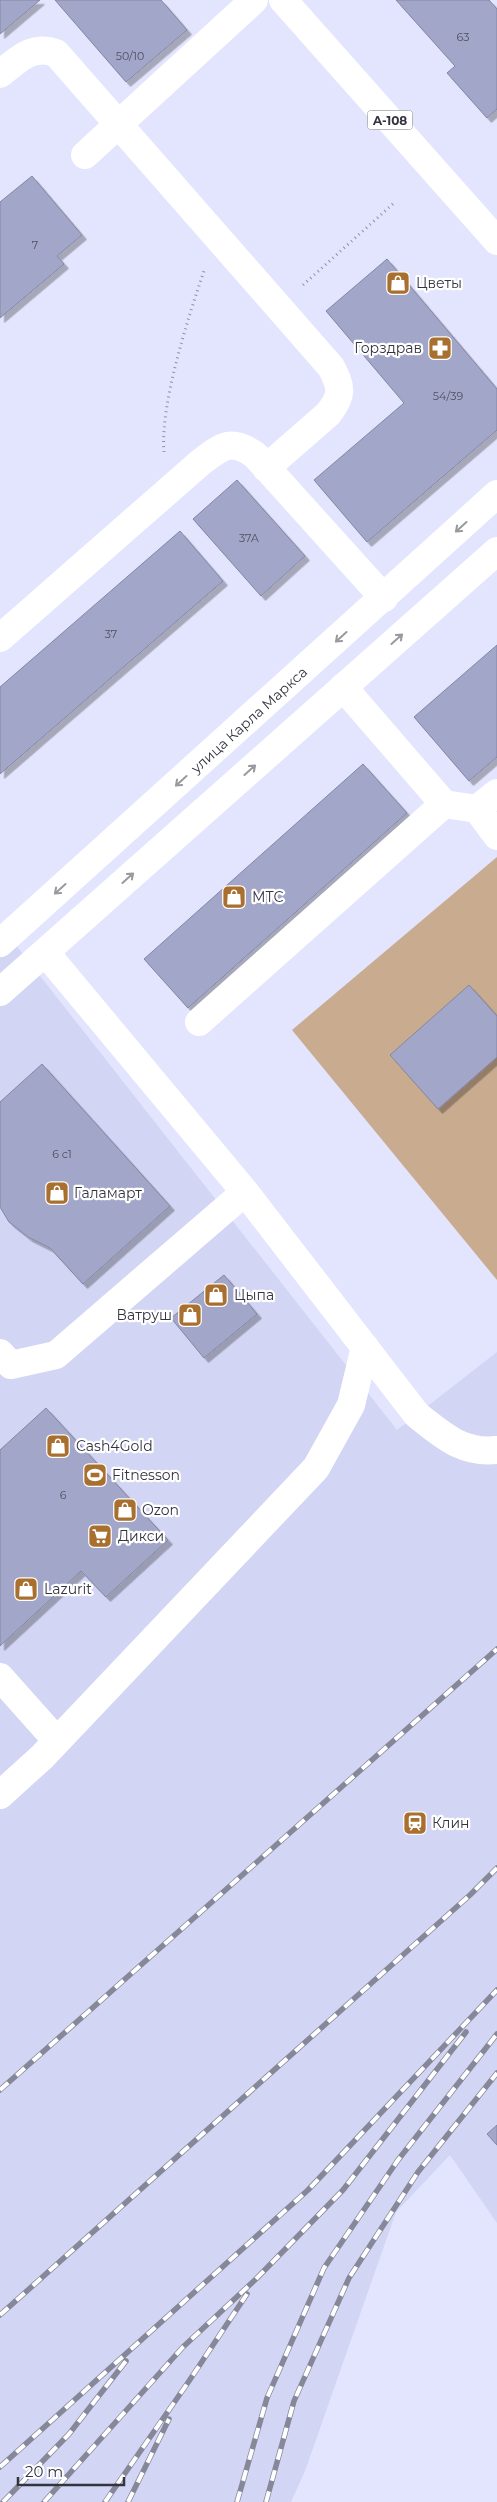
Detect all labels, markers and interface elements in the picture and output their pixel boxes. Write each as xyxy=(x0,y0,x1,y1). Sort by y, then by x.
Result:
house number: 63 xyxy=(457,30,469,44)
house number: 50/10 xyxy=(116,49,144,63)
road number: А-108 xyxy=(368,110,412,130)
house number: 7 xyxy=(32,238,38,252)
shop icon: Цветы xyxy=(385,270,411,296)
place label: Цветы xyxy=(416,274,462,292)
pharmacy icon: Горздрав xyxy=(427,335,453,361)
place label: Горздрав xyxy=(354,339,422,357)
house number: 54/39 xyxy=(433,389,463,403)
one-way arrow xyxy=(454,521,467,533)
house number: 37А xyxy=(239,531,260,545)
house number: 37 xyxy=(105,627,117,641)
one-way arrow xyxy=(334,631,347,642)
one-way arrow xyxy=(391,633,404,645)
street label: улица Карла Маркса xyxy=(186,663,311,778)
one-way arrow xyxy=(243,764,256,776)
one-way arrow xyxy=(175,775,188,787)
one-way arrow xyxy=(122,872,135,884)
one-way arrow xyxy=(54,883,67,895)
shop icon: МТС xyxy=(221,884,247,910)
place label: МТС xyxy=(252,888,284,906)
house number: 6 с1 xyxy=(52,1147,72,1161)
shop icon: Галамарт xyxy=(44,1180,70,1206)
place label: Галамарт xyxy=(74,1184,142,1202)
shop icon: Цыпа xyxy=(203,1282,229,1308)
place label: Цыпа xyxy=(234,1286,274,1304)
shop icon: Ватруш xyxy=(177,1302,203,1328)
place label: Ватруш xyxy=(117,1306,172,1324)
shop icon: Cash4Gold xyxy=(45,1433,71,1459)
place label: Cash4Gold xyxy=(76,1437,153,1455)
sports icon: Fitnesson xyxy=(82,1462,108,1488)
place label: Fitnesson xyxy=(112,1466,180,1484)
house number: 6 xyxy=(60,1488,67,1502)
shop icon: Ozon xyxy=(112,1497,138,1523)
place label: Ozon xyxy=(142,1501,179,1519)
supermarket icon: Дикси xyxy=(87,1523,113,1549)
place label: Дикси xyxy=(118,1527,164,1545)
shop icon: Lazurit xyxy=(13,1576,39,1602)
place label: Lazurit xyxy=(44,1580,92,1598)
station icon: Клин xyxy=(402,1810,428,1836)
place label: Клин xyxy=(432,1814,470,1832)
scale bar xyxy=(18,2454,124,2486)
text: 20 m xyxy=(25,2462,63,2481)

